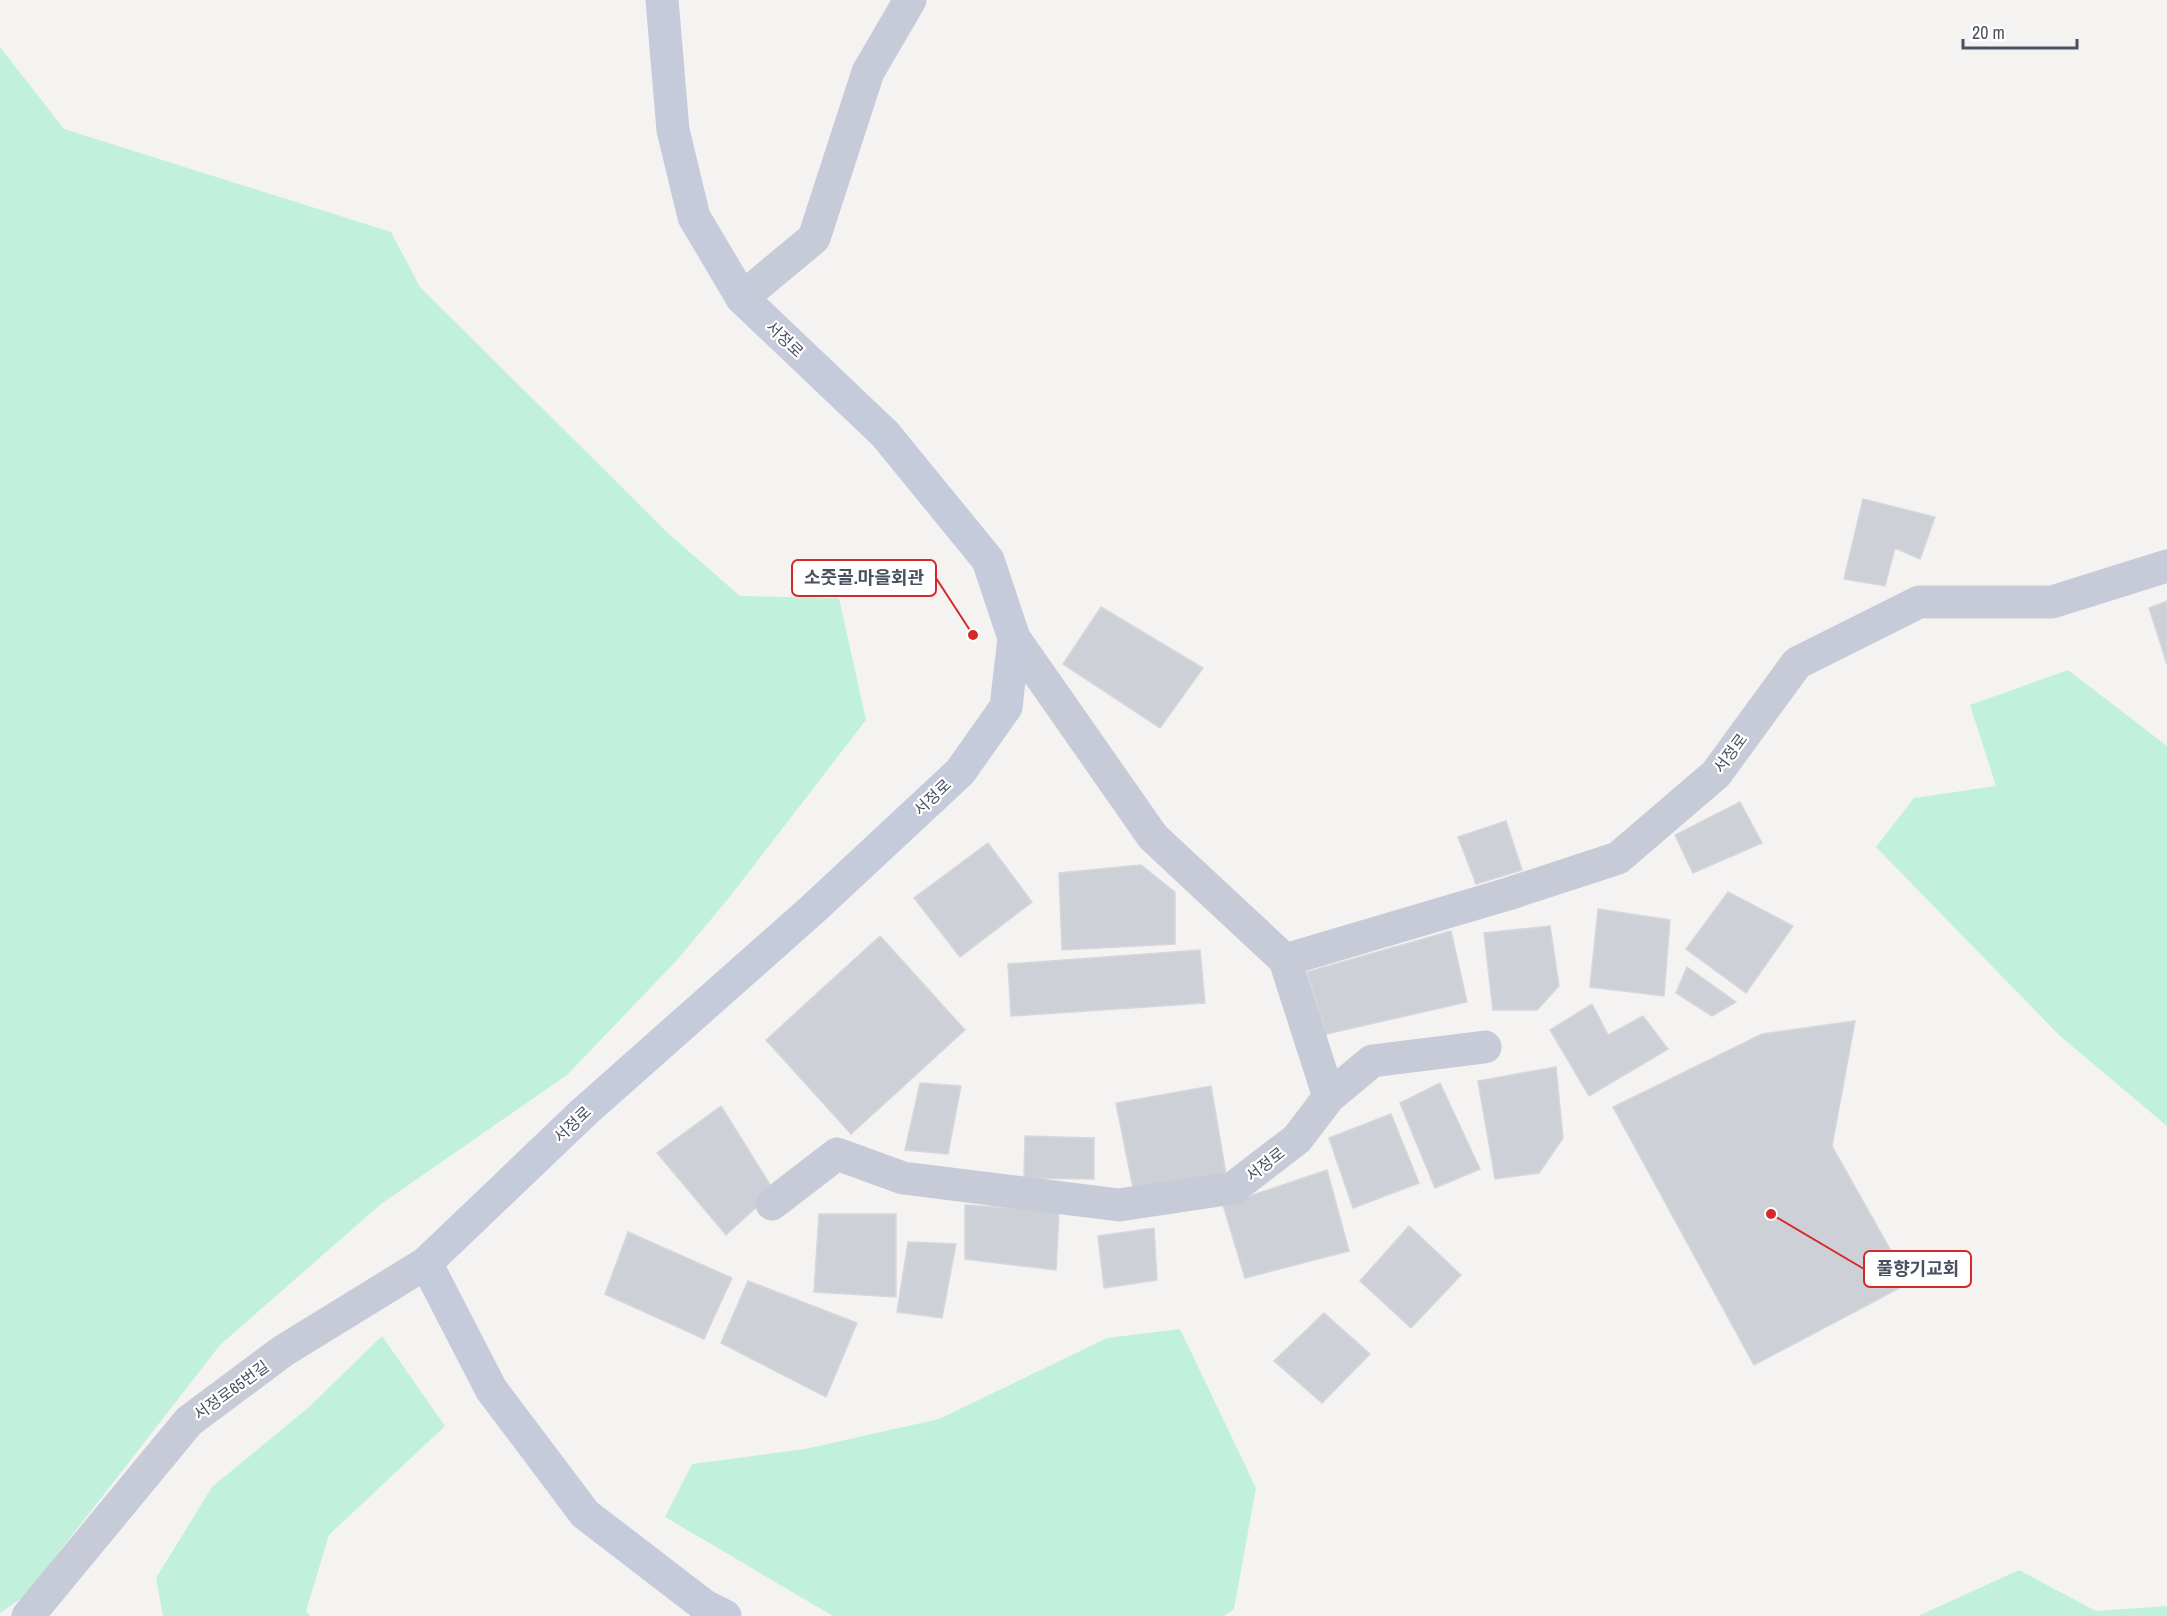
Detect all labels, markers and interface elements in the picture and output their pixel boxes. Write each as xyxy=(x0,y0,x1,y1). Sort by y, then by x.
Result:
scale bar xyxy=(1963,12,2077,50)
text: 20 m xyxy=(1972,20,2005,45)
street label: 서정로 xyxy=(761,316,809,362)
callout: 소줏골.마을회관 xyxy=(792,560,936,596)
text: 소줏골.마을회관 xyxy=(804,565,924,590)
street label: 서정로 xyxy=(1708,729,1752,777)
street label: 서정로 xyxy=(908,774,956,820)
street label: 서정로 xyxy=(548,1101,596,1147)
street label: 서정로 xyxy=(1241,1142,1289,1186)
callout: 풀향기교회 xyxy=(1864,1251,1971,1287)
text: 풀향기교회 xyxy=(1877,1256,1959,1281)
street label: 서정로65번길 xyxy=(189,1355,273,1425)

